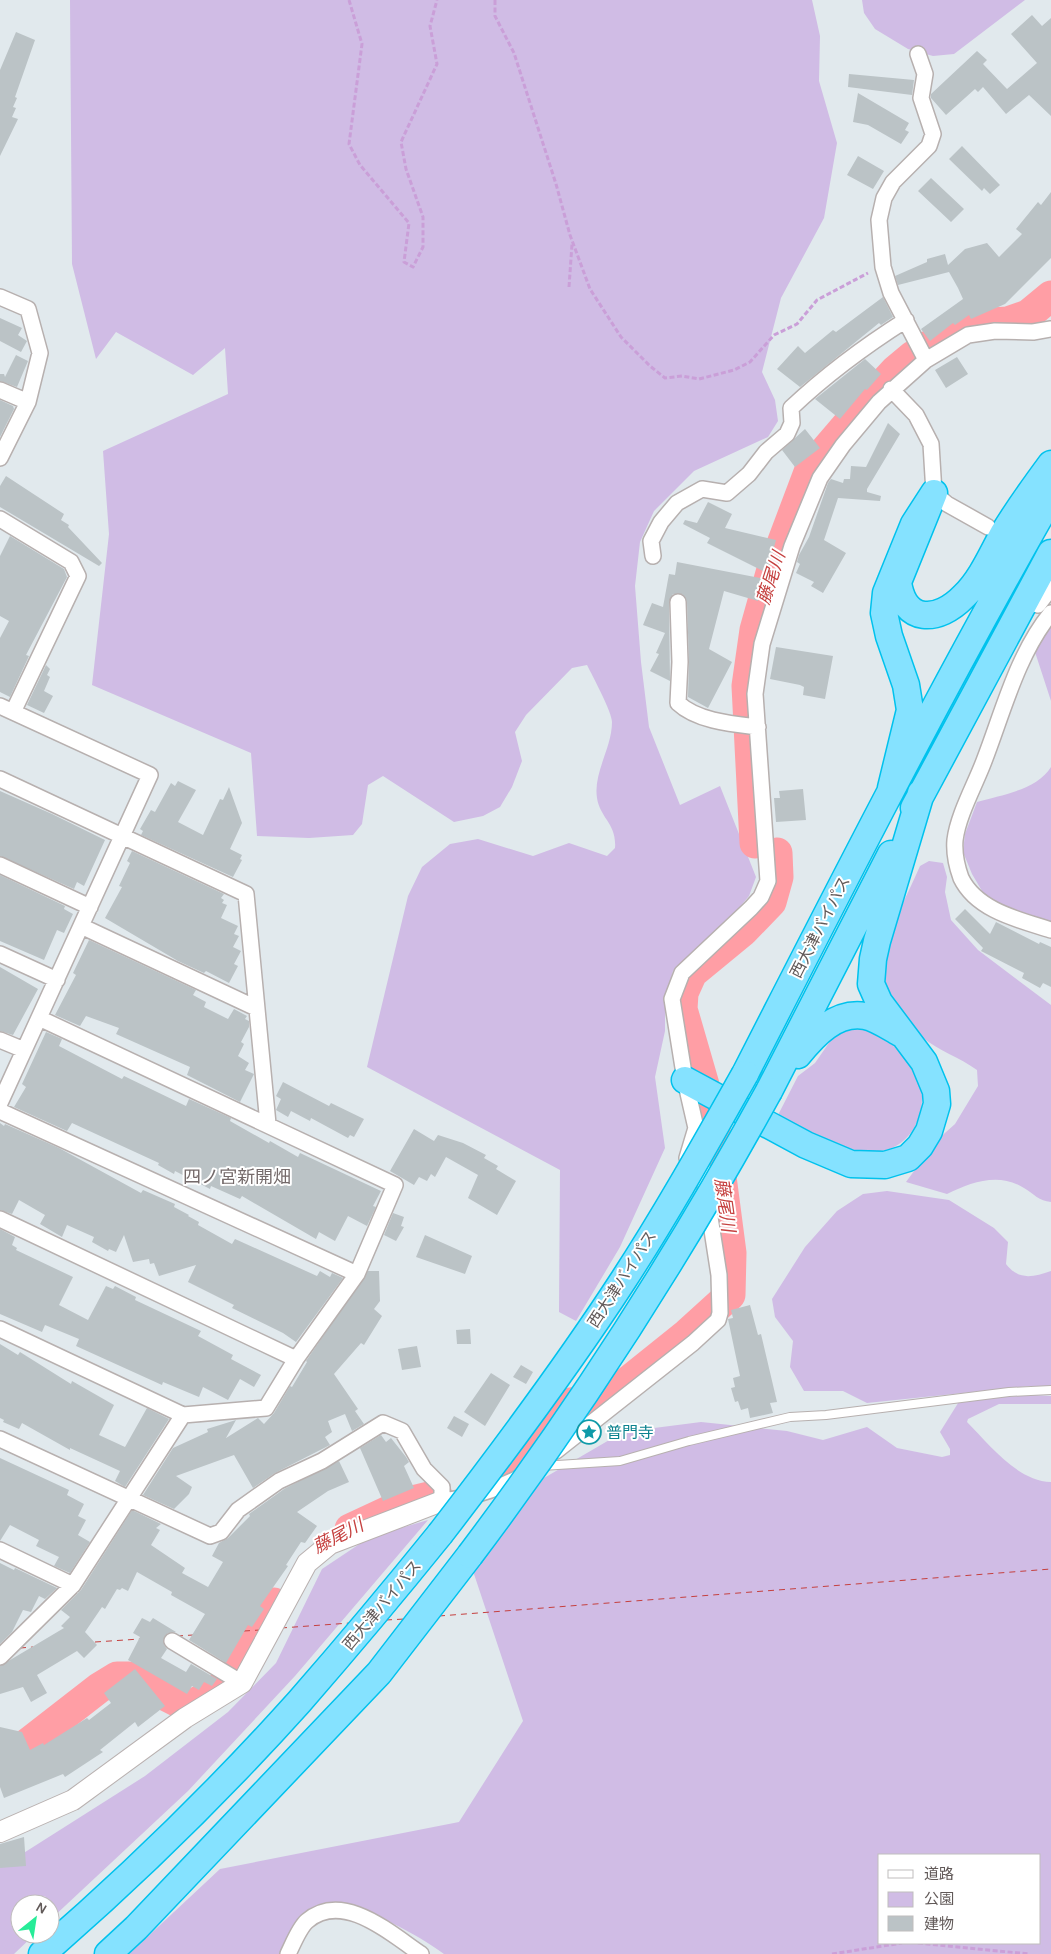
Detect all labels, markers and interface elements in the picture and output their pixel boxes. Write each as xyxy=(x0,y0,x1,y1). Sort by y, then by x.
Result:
water label: 藤尾川 xyxy=(752,547,790,607)
street label: 西大津バイパス xyxy=(786,873,854,981)
district label: 四ノ宮新開畑 xyxy=(183,1166,291,1188)
water label: 藤尾川 xyxy=(710,1177,740,1235)
street label: 西大津バイパス xyxy=(584,1227,660,1331)
place icon: 普門寺 xyxy=(576,1419,602,1445)
place label: 普門寺 xyxy=(606,1423,654,1442)
water label: 藤尾川 xyxy=(309,1513,369,1558)
street label: 西大津バイパス xyxy=(339,1556,425,1654)
legend xyxy=(878,1854,1041,1944)
text: 道路 xyxy=(924,1865,954,1883)
text: 公園 xyxy=(924,1890,954,1908)
north arrow xyxy=(10,1894,60,1944)
text: N xyxy=(33,1898,50,1918)
text: 建物 xyxy=(924,1915,954,1933)

